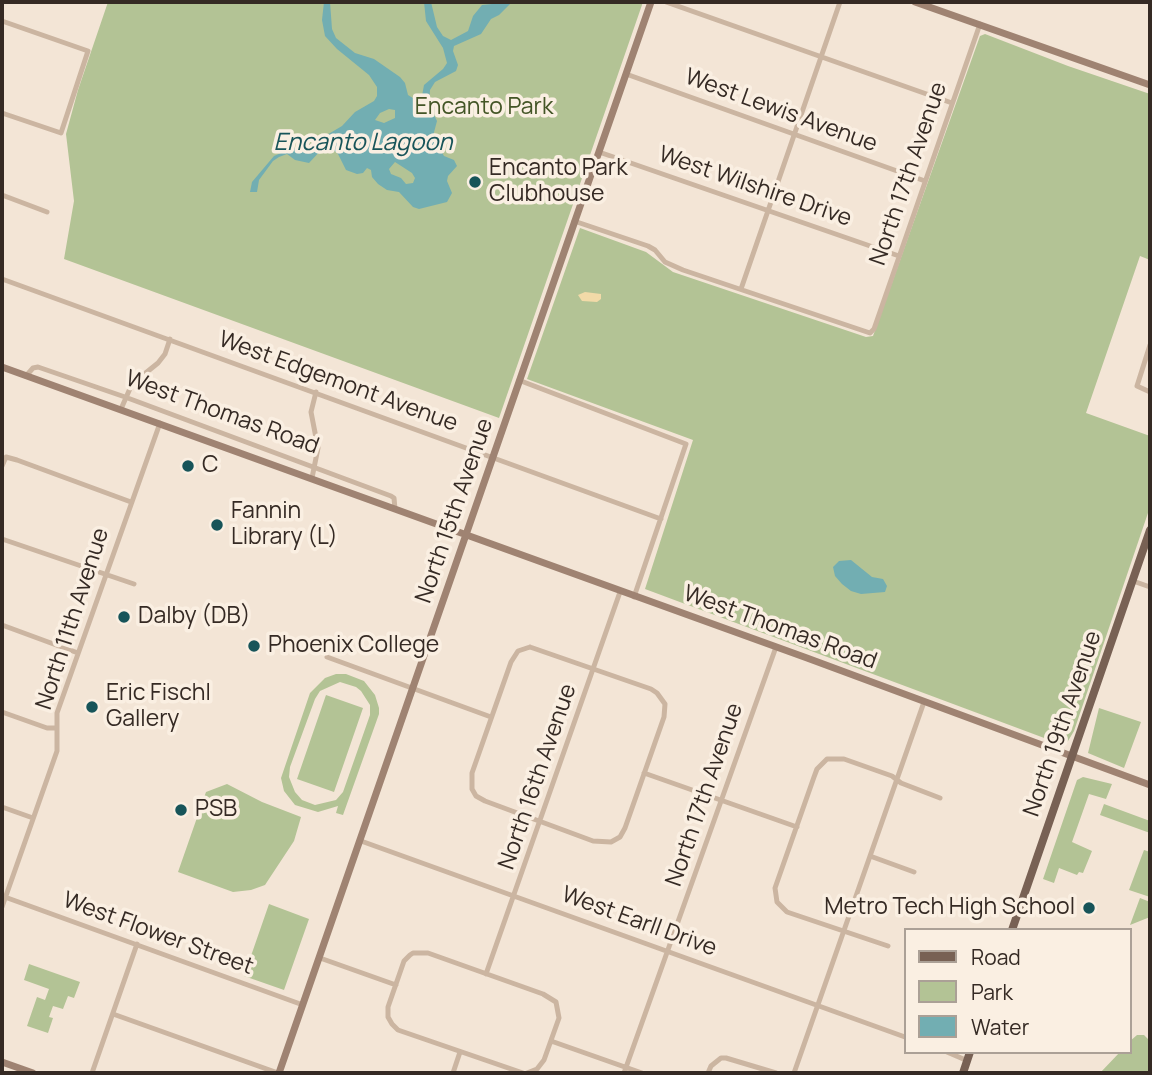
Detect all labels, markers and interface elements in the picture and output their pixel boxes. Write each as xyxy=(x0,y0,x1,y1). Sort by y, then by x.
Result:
street label: West Lewis Avenue xyxy=(681,63,881,159)
street label: North 17th Avenue xyxy=(865,79,953,269)
park label: Encanto Park xyxy=(415,94,553,122)
water label: Encanto Lagoon xyxy=(273,129,453,157)
street label: West Wilshire Drive xyxy=(655,141,855,233)
place label: Encanto Park Clubhouse xyxy=(489,155,628,209)
marker: Encanto Park Clubhouse xyxy=(467,174,483,190)
street label: West Edgemont Avenue xyxy=(215,326,461,438)
street label: West Thomas Road xyxy=(121,365,323,461)
street label: North 15th Avenue xyxy=(410,415,500,607)
place label: C xyxy=(202,452,218,480)
marker: C xyxy=(180,458,196,474)
place label: Fannin Library (L) xyxy=(231,498,338,552)
marker: Fannin Library (L) xyxy=(209,517,225,533)
street label: North 11th Avenue xyxy=(31,525,115,713)
street label: West Thomas Road xyxy=(679,580,881,676)
place label: Dalby (DB) xyxy=(138,603,250,631)
marker: Dalby (DB) xyxy=(116,609,132,625)
street label: North 19th Avenue xyxy=(1018,628,1108,820)
place label: Phoenix College xyxy=(268,632,439,660)
marker: Phoenix College xyxy=(246,638,262,654)
place label: Eric Fischl Gallery xyxy=(106,680,211,734)
street label: North 16th Avenue xyxy=(493,681,583,873)
marker: Eric Fischl Gallery xyxy=(84,699,100,715)
street label: North 17th Avenue xyxy=(661,700,749,890)
place label: PSB xyxy=(195,796,237,824)
marker: PSB xyxy=(173,802,189,818)
street label: West Earll Drive xyxy=(558,881,720,963)
street label: West Flower Street xyxy=(59,887,257,981)
place label: Metro Tech High School xyxy=(824,894,1075,922)
marker: Metro Tech High School xyxy=(1081,900,1097,916)
legend xyxy=(904,928,1131,1054)
text: Road xyxy=(971,943,1021,971)
text: Park xyxy=(971,978,1013,1006)
text: Water xyxy=(971,1013,1029,1041)

